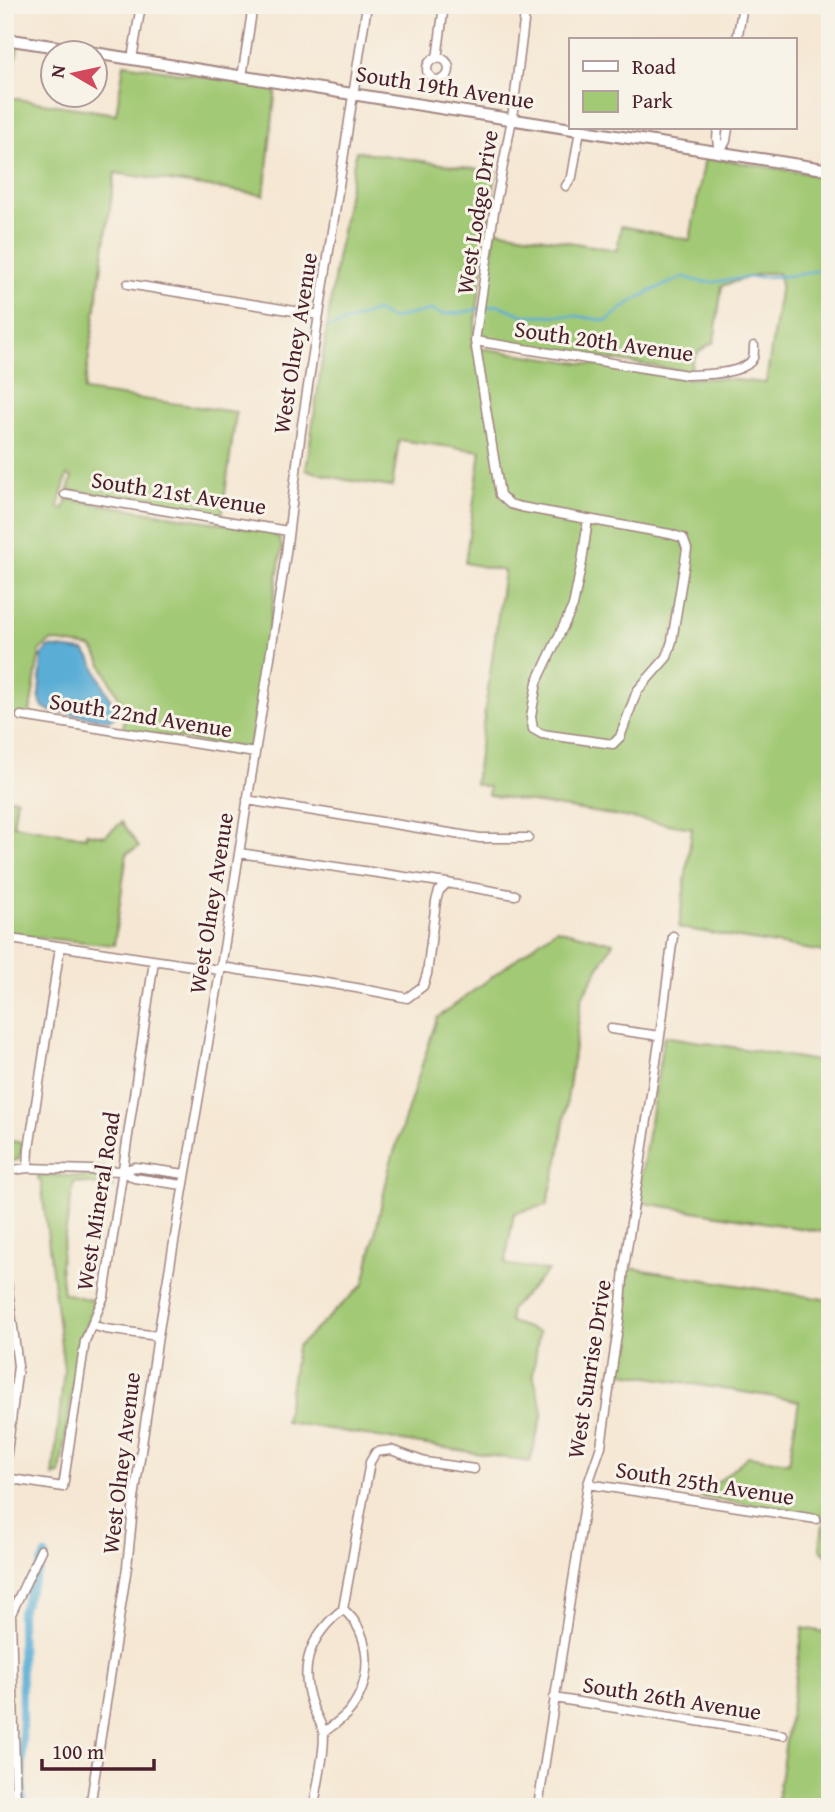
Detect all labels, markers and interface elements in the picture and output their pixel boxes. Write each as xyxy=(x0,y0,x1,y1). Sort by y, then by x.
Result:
north arrow xyxy=(38,38,108,108)
legend xyxy=(569,38,796,130)
text: Road xyxy=(632,51,677,82)
street label: South 19th Avenue xyxy=(353,56,537,117)
text: N xyxy=(42,63,72,80)
text: Park xyxy=(632,85,673,116)
street label: West Lodge Drive xyxy=(447,127,506,296)
street label: West Olney Avenue xyxy=(264,250,325,436)
street label: South 20th Avenue xyxy=(512,312,696,369)
street label: South 21st Avenue xyxy=(89,462,269,523)
street label: South 22nd Avenue xyxy=(47,684,235,745)
street label: West Olney Avenue xyxy=(180,810,241,996)
street label: West Mineral Road xyxy=(67,1108,128,1293)
street label: West Sunrise Drive xyxy=(558,1277,619,1461)
street label: West Olney Avenue xyxy=(93,1370,148,1556)
street label: South 25th Avenue xyxy=(613,1452,797,1513)
street label: South 26th Avenue xyxy=(580,1667,764,1728)
scale bar xyxy=(42,1728,154,1772)
text: 100 m xyxy=(52,1736,104,1767)

